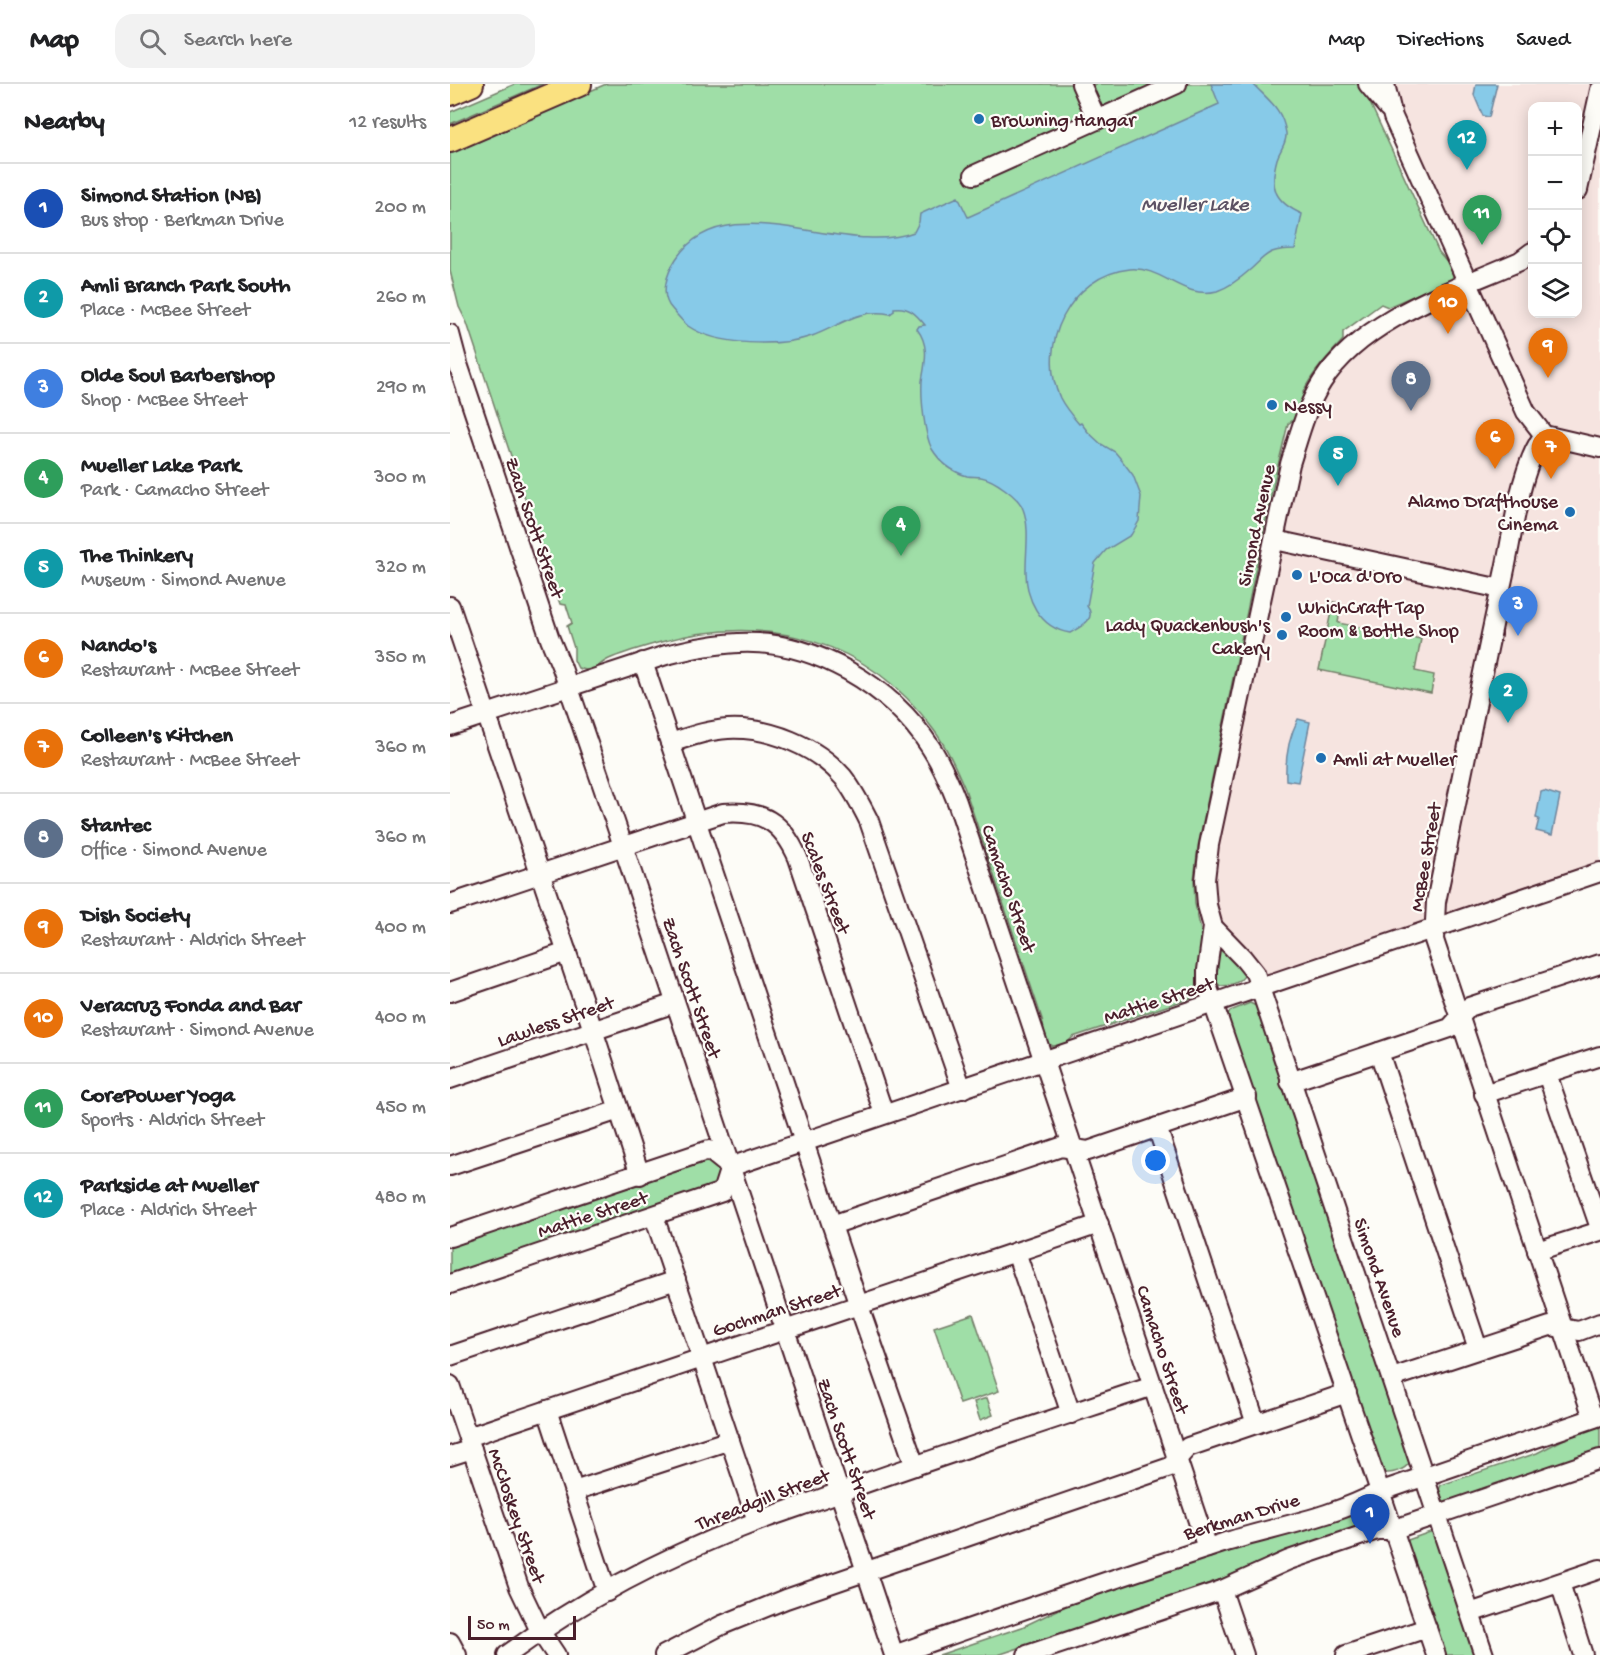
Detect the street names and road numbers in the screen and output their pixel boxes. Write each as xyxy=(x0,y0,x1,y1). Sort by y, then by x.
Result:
street label: Zach Scott Street xyxy=(498,455,568,603)
street label: Simond Avenue xyxy=(1234,462,1283,589)
street label: McBee Street xyxy=(1407,800,1449,914)
street label: Camacho Street xyxy=(974,822,1040,958)
street label: Scales Street xyxy=(794,829,854,939)
street label: Zach Scott Street xyxy=(655,915,725,1063)
street label: Mattie Street xyxy=(1101,973,1219,1031)
street label: Lawless Street xyxy=(495,992,619,1054)
street label: Mattie Street xyxy=(535,1187,653,1245)
street label: Simond Avenue xyxy=(1347,1216,1409,1341)
street label: Gochman Street xyxy=(710,1280,846,1344)
street label: Camacho Street xyxy=(1129,1283,1193,1419)
street label: Zach Scott Street xyxy=(810,1376,880,1524)
street label: McCloskey Street xyxy=(481,1446,549,1588)
street label: Threadgill Street xyxy=(692,1465,835,1538)
street label: Berkman Drive xyxy=(1180,1490,1303,1547)

